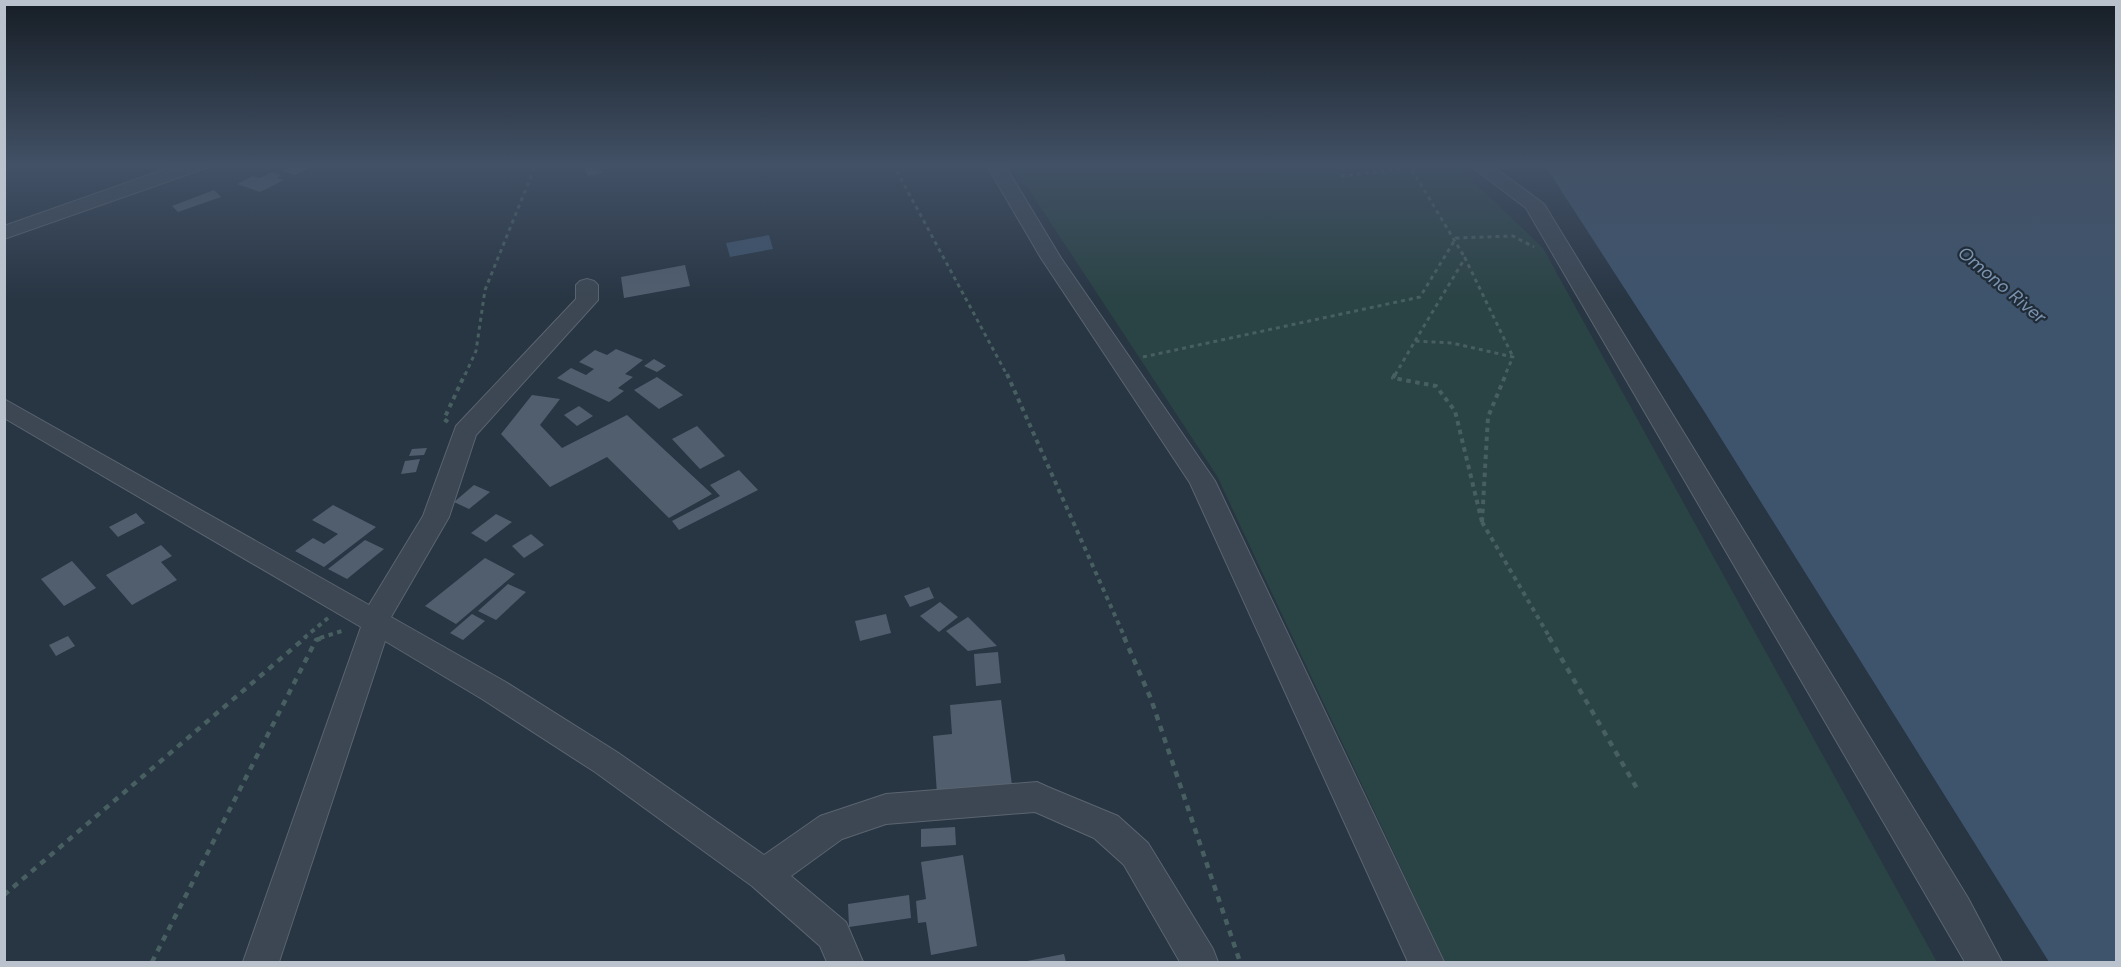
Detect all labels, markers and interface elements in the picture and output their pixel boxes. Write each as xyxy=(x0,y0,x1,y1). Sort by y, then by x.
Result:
water label: Omono River xyxy=(1953,241,2052,330)

